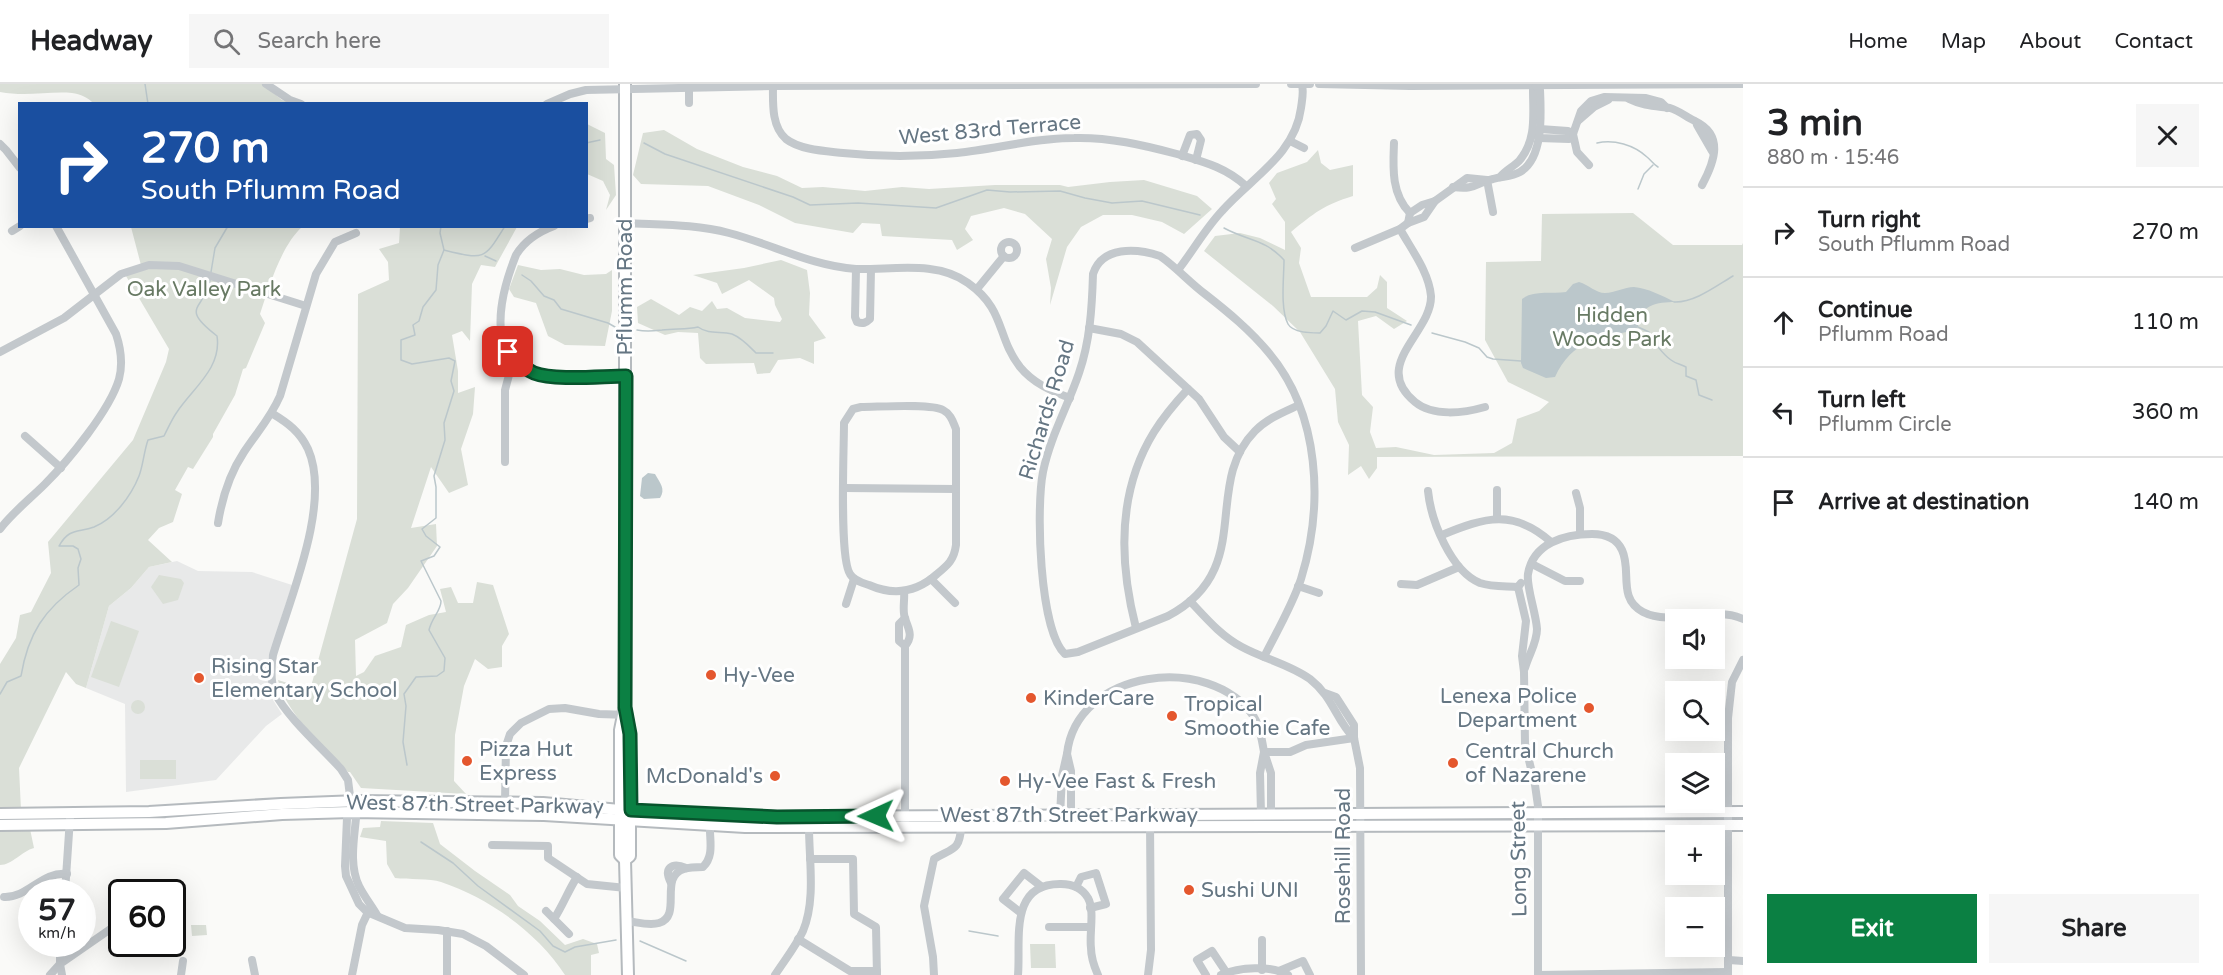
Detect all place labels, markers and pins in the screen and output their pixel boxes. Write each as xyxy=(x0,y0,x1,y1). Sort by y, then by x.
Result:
pin xyxy=(482,326,533,377)
place label: Rising Star Elementary School xyxy=(211,654,398,703)
place label: Hy-Vee xyxy=(723,663,795,688)
marker: Hy-Vee xyxy=(704,668,718,682)
marker: Rising Star Elementary School xyxy=(192,671,206,685)
place label: Lenexa Police Department xyxy=(1440,684,1577,733)
place label: KinderCare xyxy=(1043,686,1154,711)
marker: KinderCare xyxy=(1024,691,1038,705)
place label: Tropical Smoothie Cafe xyxy=(1184,692,1330,741)
marker: Lenexa Police Department xyxy=(1582,701,1596,715)
marker: Tropical Smoothie Cafe xyxy=(1165,709,1179,723)
place label: Pizza Hut Express xyxy=(479,737,573,786)
place label: Central Church of Nazarene xyxy=(1465,739,1614,788)
marker: Pizza Hut Express xyxy=(460,754,474,768)
marker: Central Church of Nazarene xyxy=(1446,756,1460,770)
place label: McDonald's xyxy=(646,764,763,789)
marker: McDonald's xyxy=(768,769,782,783)
place label: Hy-Vee Fast & Fresh xyxy=(1017,769,1216,794)
marker: Hy-Vee Fast & Fresh xyxy=(998,774,1012,788)
place label: Sushi UNI xyxy=(1201,878,1299,903)
marker: Sushi UNI xyxy=(1182,883,1196,897)

